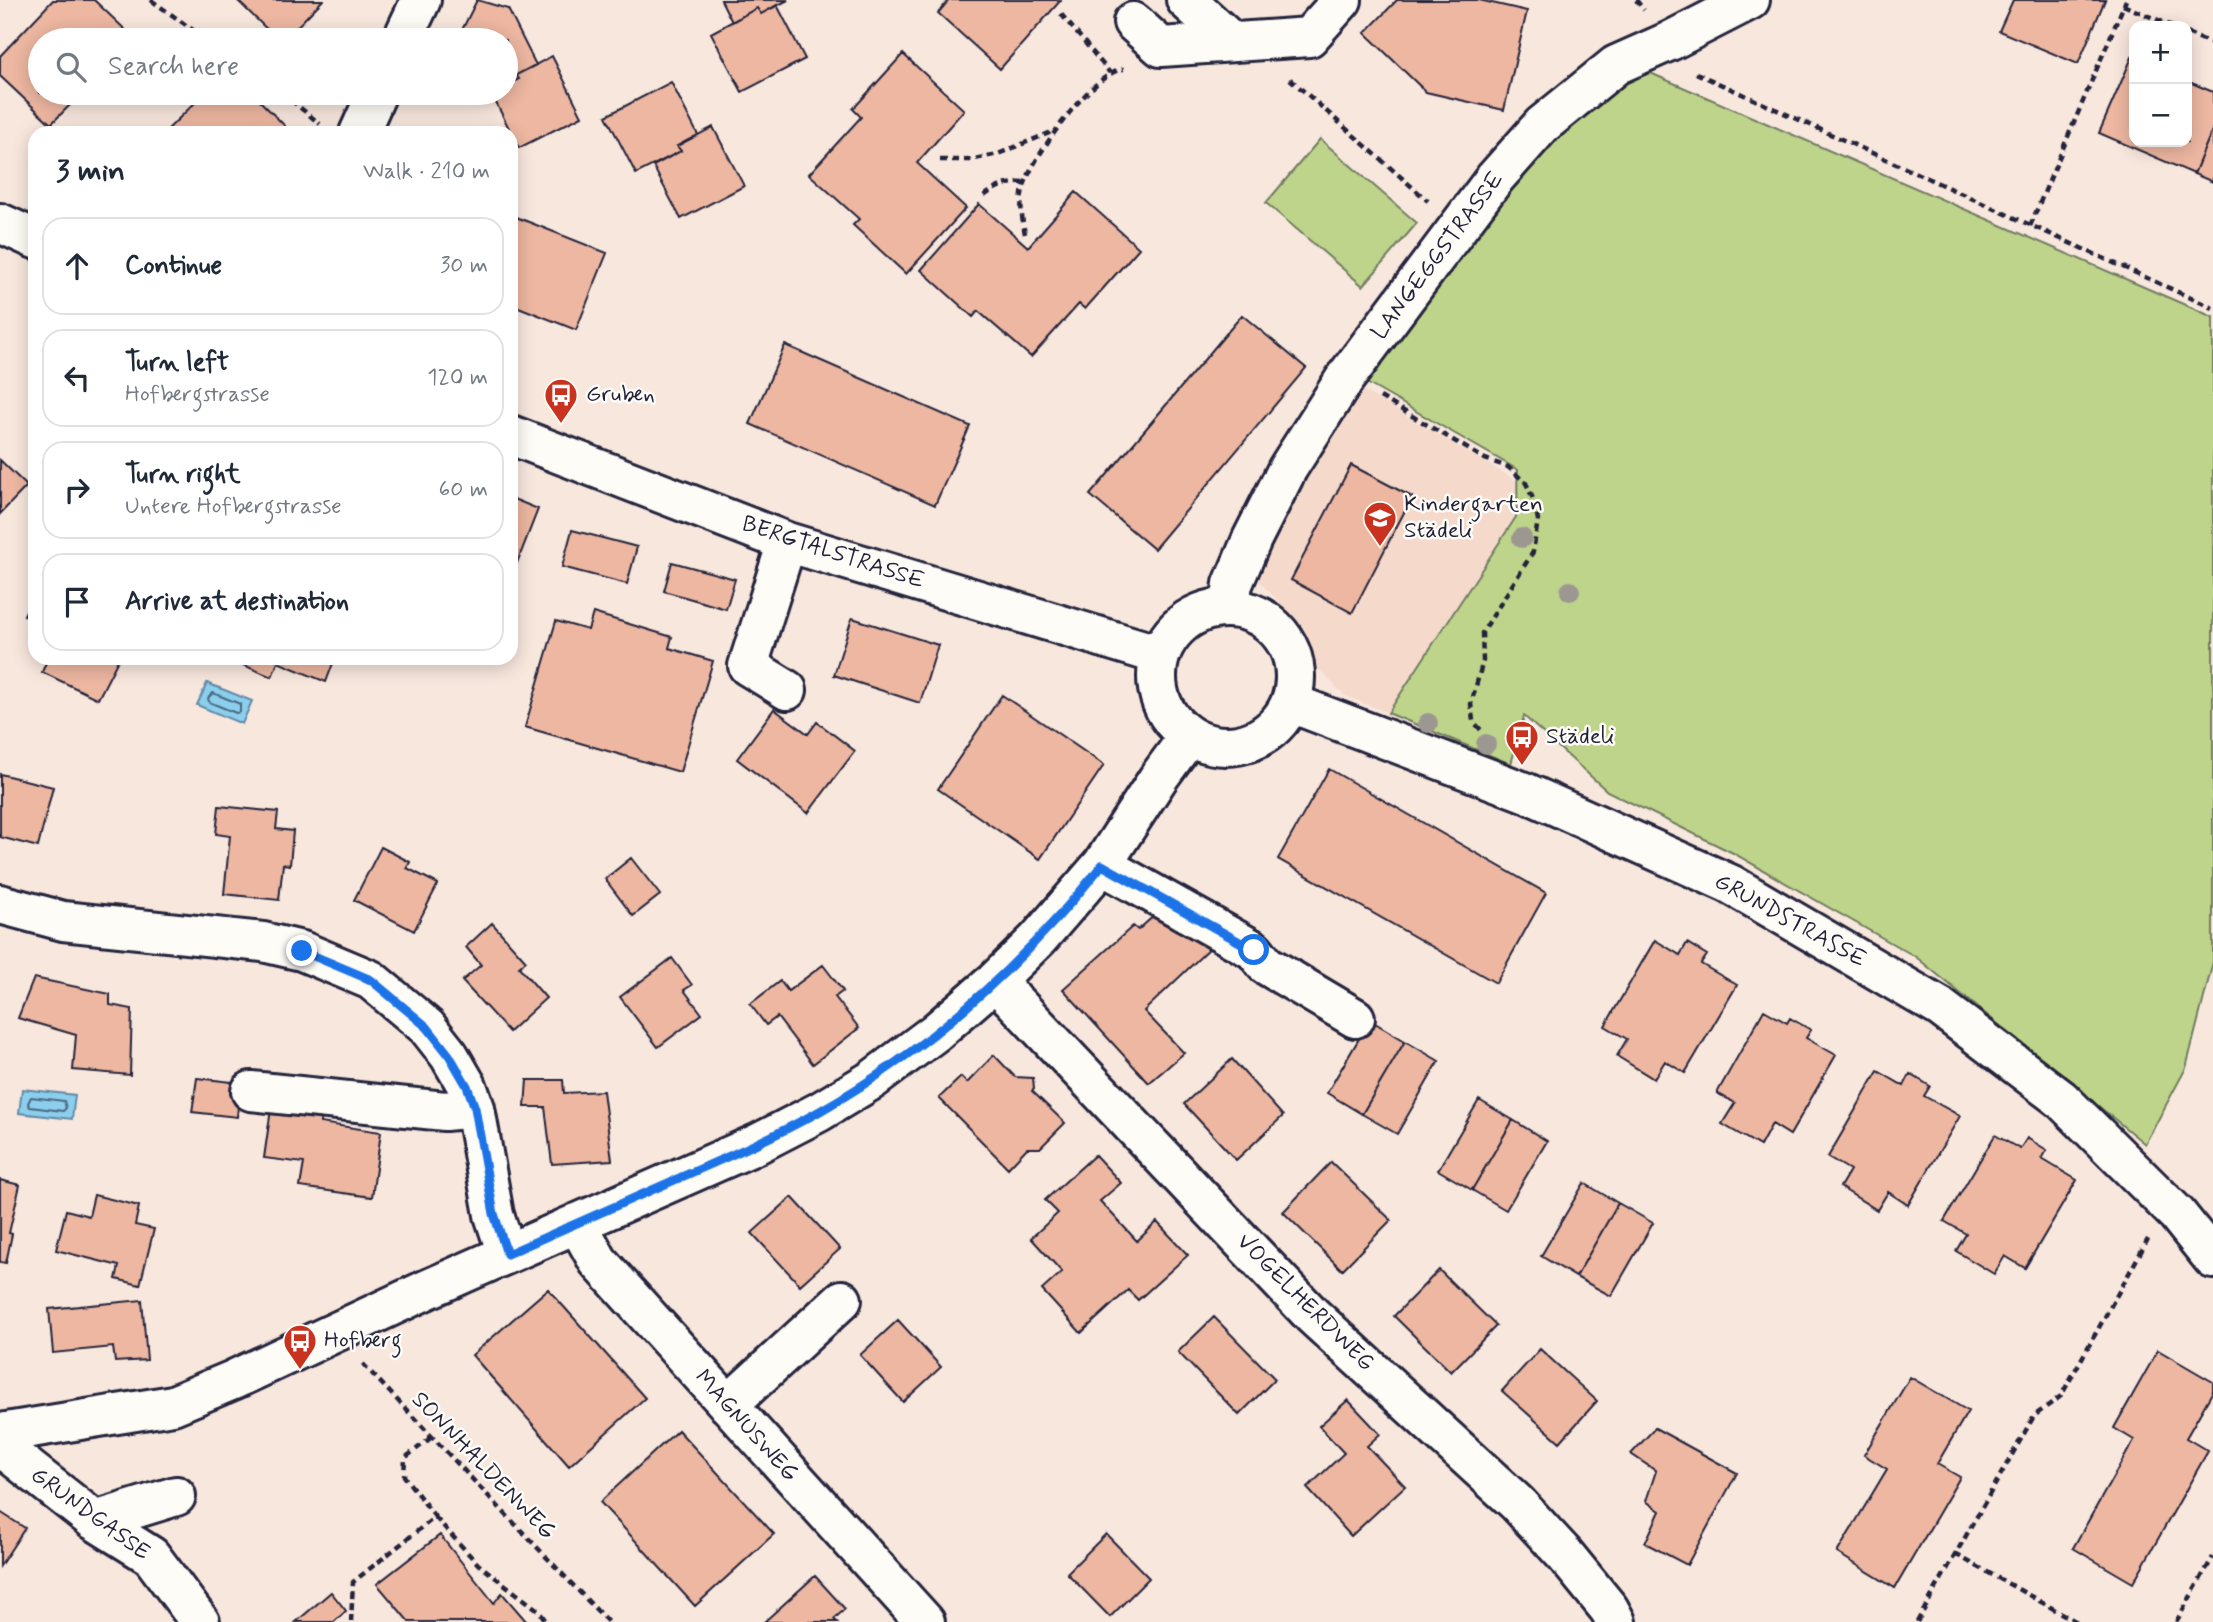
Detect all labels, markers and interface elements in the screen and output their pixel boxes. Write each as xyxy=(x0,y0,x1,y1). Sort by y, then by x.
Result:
map controls xyxy=(2129,21,2192,147)
button: + xyxy=(2129,21,2192,84)
search box xyxy=(28,28,518,105)
icon: search xyxy=(52,48,90,86)
text: Search here xyxy=(108,50,239,84)
button: − xyxy=(2129,84,2192,147)
text: 3 min xyxy=(56,152,125,191)
text: Walk · 210 m xyxy=(363,157,490,187)
street label: LANGEGGSTRASSE xyxy=(1365,166,1511,346)
icon: ahead xyxy=(58,247,96,285)
text: Continue xyxy=(125,249,222,283)
text: 30 m xyxy=(440,251,488,281)
text: Turn left xyxy=(125,346,229,380)
icon: left xyxy=(58,359,96,397)
text: 120 m xyxy=(427,363,488,393)
bus stop icon: Gruben xyxy=(542,376,580,425)
text: Hofbergstrasse xyxy=(125,380,270,410)
place label: Gruben xyxy=(586,380,655,410)
text: Turn right xyxy=(125,458,241,492)
icon: right xyxy=(58,471,96,509)
text: 60 m xyxy=(439,475,488,505)
place label: Kindergarten Städeli xyxy=(1404,490,1543,546)
text: Untere Hofbergstrasse xyxy=(125,492,342,522)
school or university icon: Kindergarten Städeli xyxy=(1361,499,1399,548)
street label: BERGTALSTRASSE xyxy=(738,509,928,597)
icon: arrive xyxy=(58,583,96,621)
text: Arrive at destination xyxy=(125,585,349,619)
bus stop icon: Städeli xyxy=(1503,718,1541,767)
place label: Städeli xyxy=(1546,722,1614,752)
street label: GRUNDSTRASSE xyxy=(1709,867,1871,975)
route start xyxy=(1238,934,1269,965)
route end xyxy=(286,935,317,966)
street label: VOGELHERDWEG xyxy=(1230,1228,1380,1378)
bus stop icon: Hofberg xyxy=(281,1322,319,1371)
place label: Hofberg xyxy=(324,1326,402,1358)
street label: MAGNUSWEG xyxy=(688,1364,804,1488)
street label: SONNHALDENWEG xyxy=(404,1385,562,1547)
street label: GRUNDGASSE xyxy=(24,1460,156,1568)

